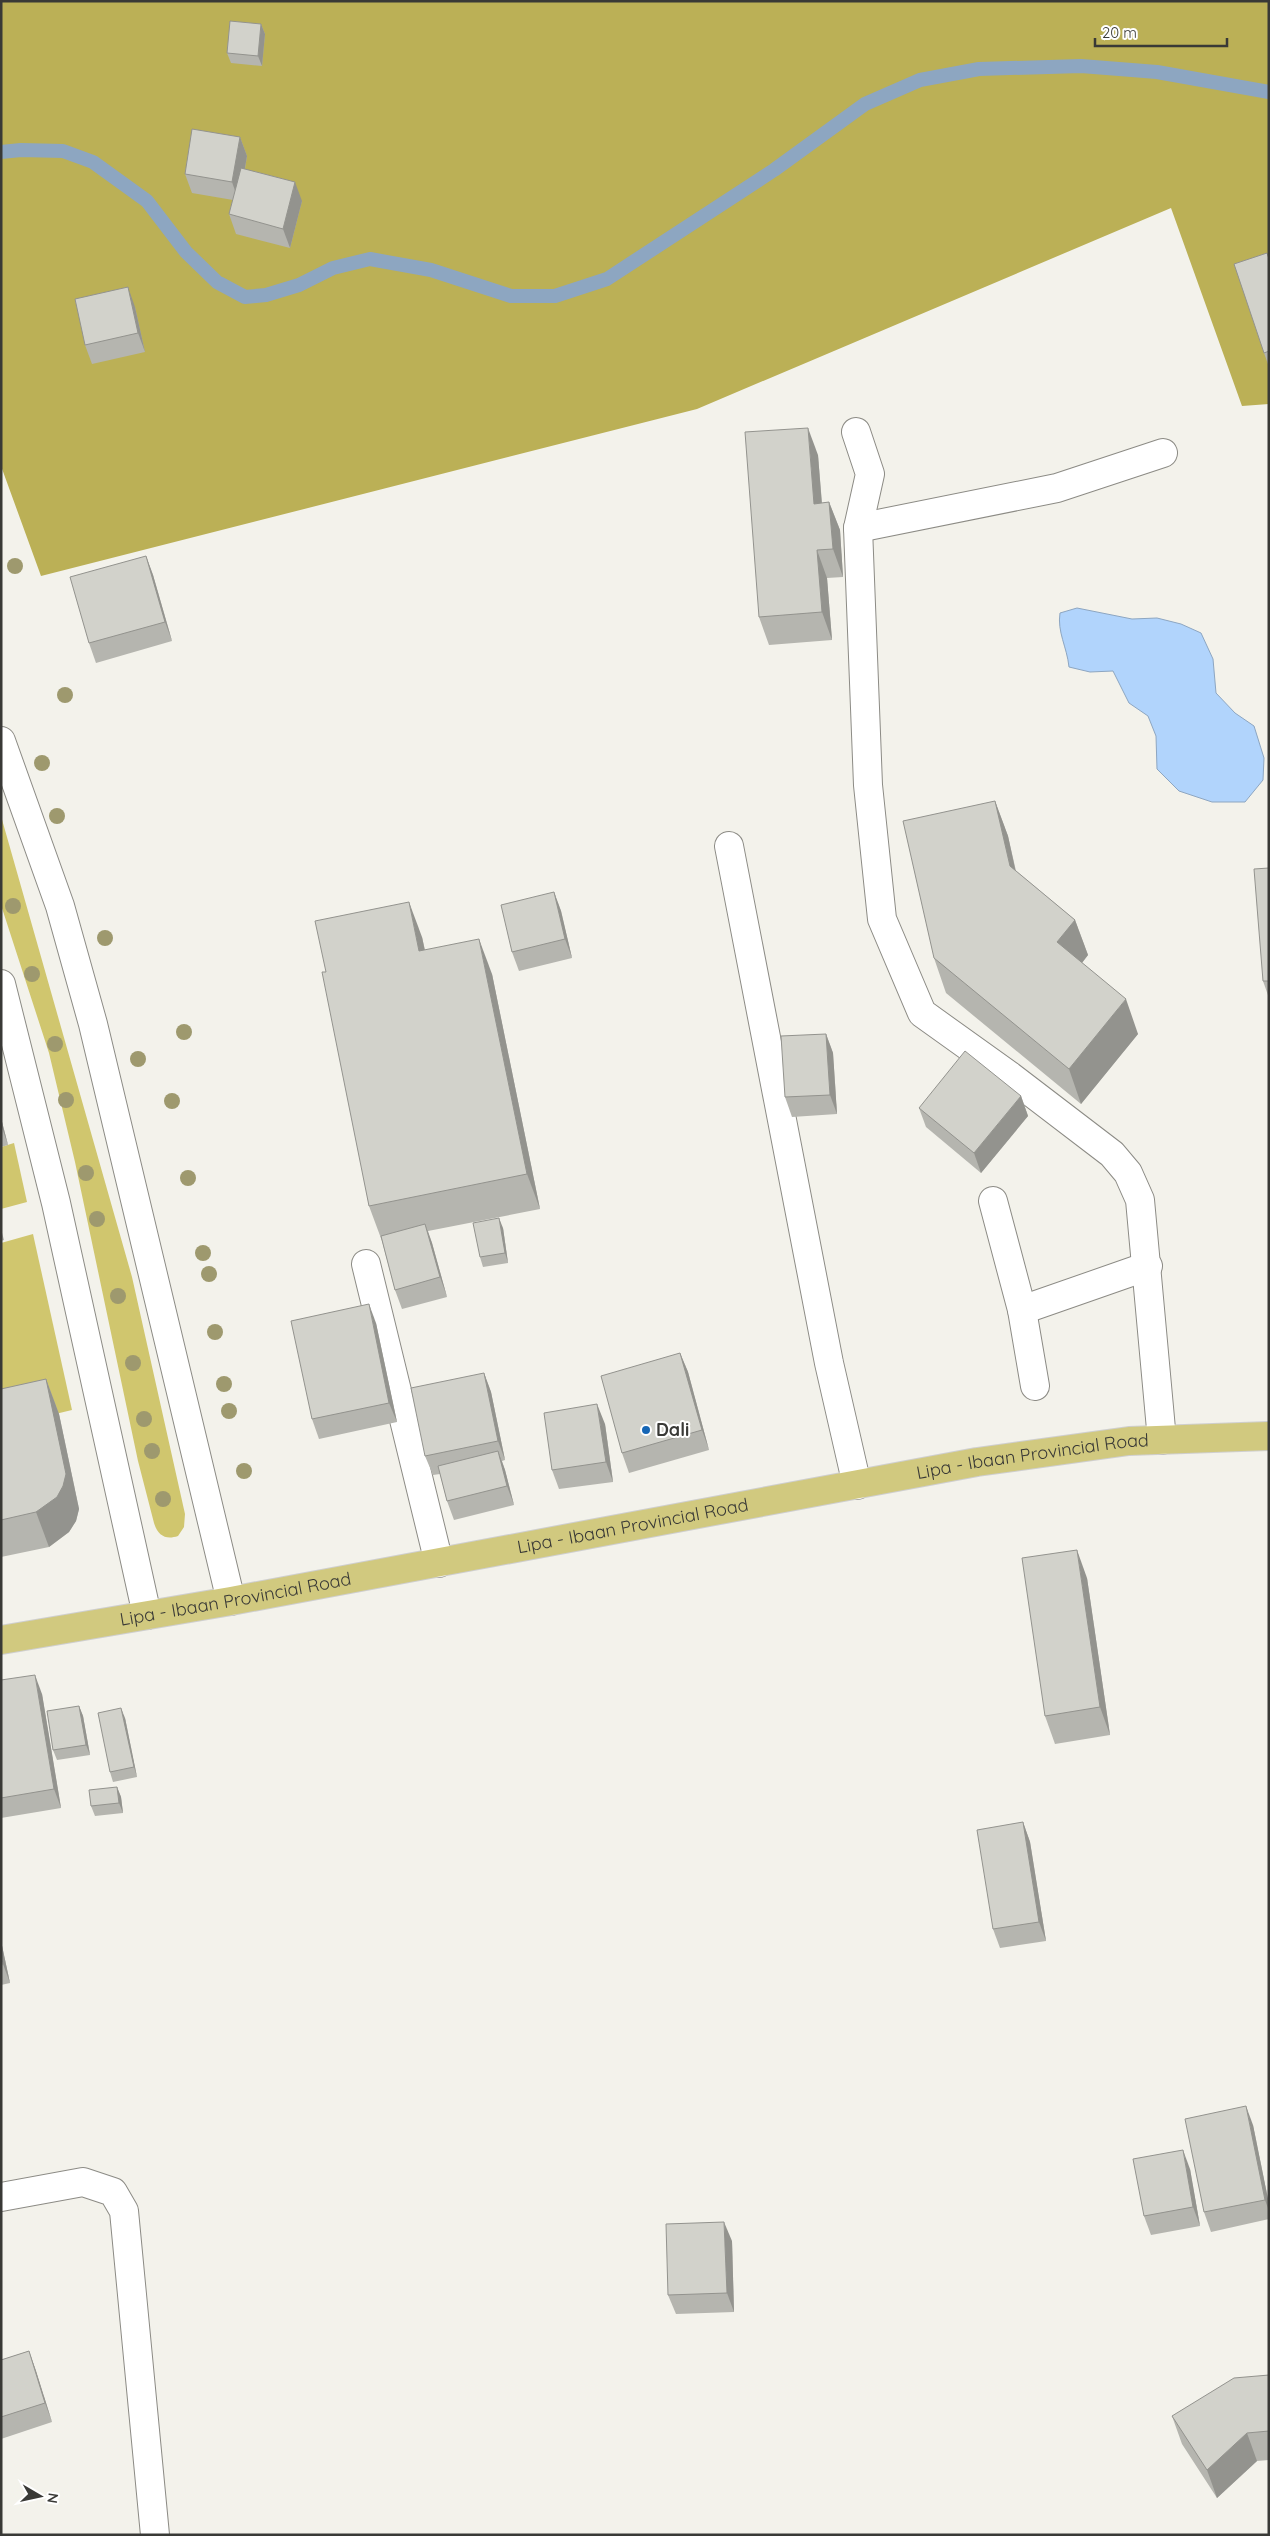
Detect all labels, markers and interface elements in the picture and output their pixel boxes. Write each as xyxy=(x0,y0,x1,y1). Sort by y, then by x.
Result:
scale bar xyxy=(1095,15,1228,47)
text: 20 m xyxy=(1102,23,1137,42)
place label: Dali xyxy=(656,1418,689,1441)
marker: Dali xyxy=(640,1424,652,1436)
street label: Lipa - Ibaan Provincial Road xyxy=(914,1428,1149,1484)
street label: Lipa - Ibaan Provincial Road xyxy=(515,1493,750,1558)
street label: Lipa - Ibaan Provincial Road xyxy=(118,1567,353,1631)
north arrow xyxy=(15,2471,65,2521)
text: N xyxy=(43,2492,63,2505)

